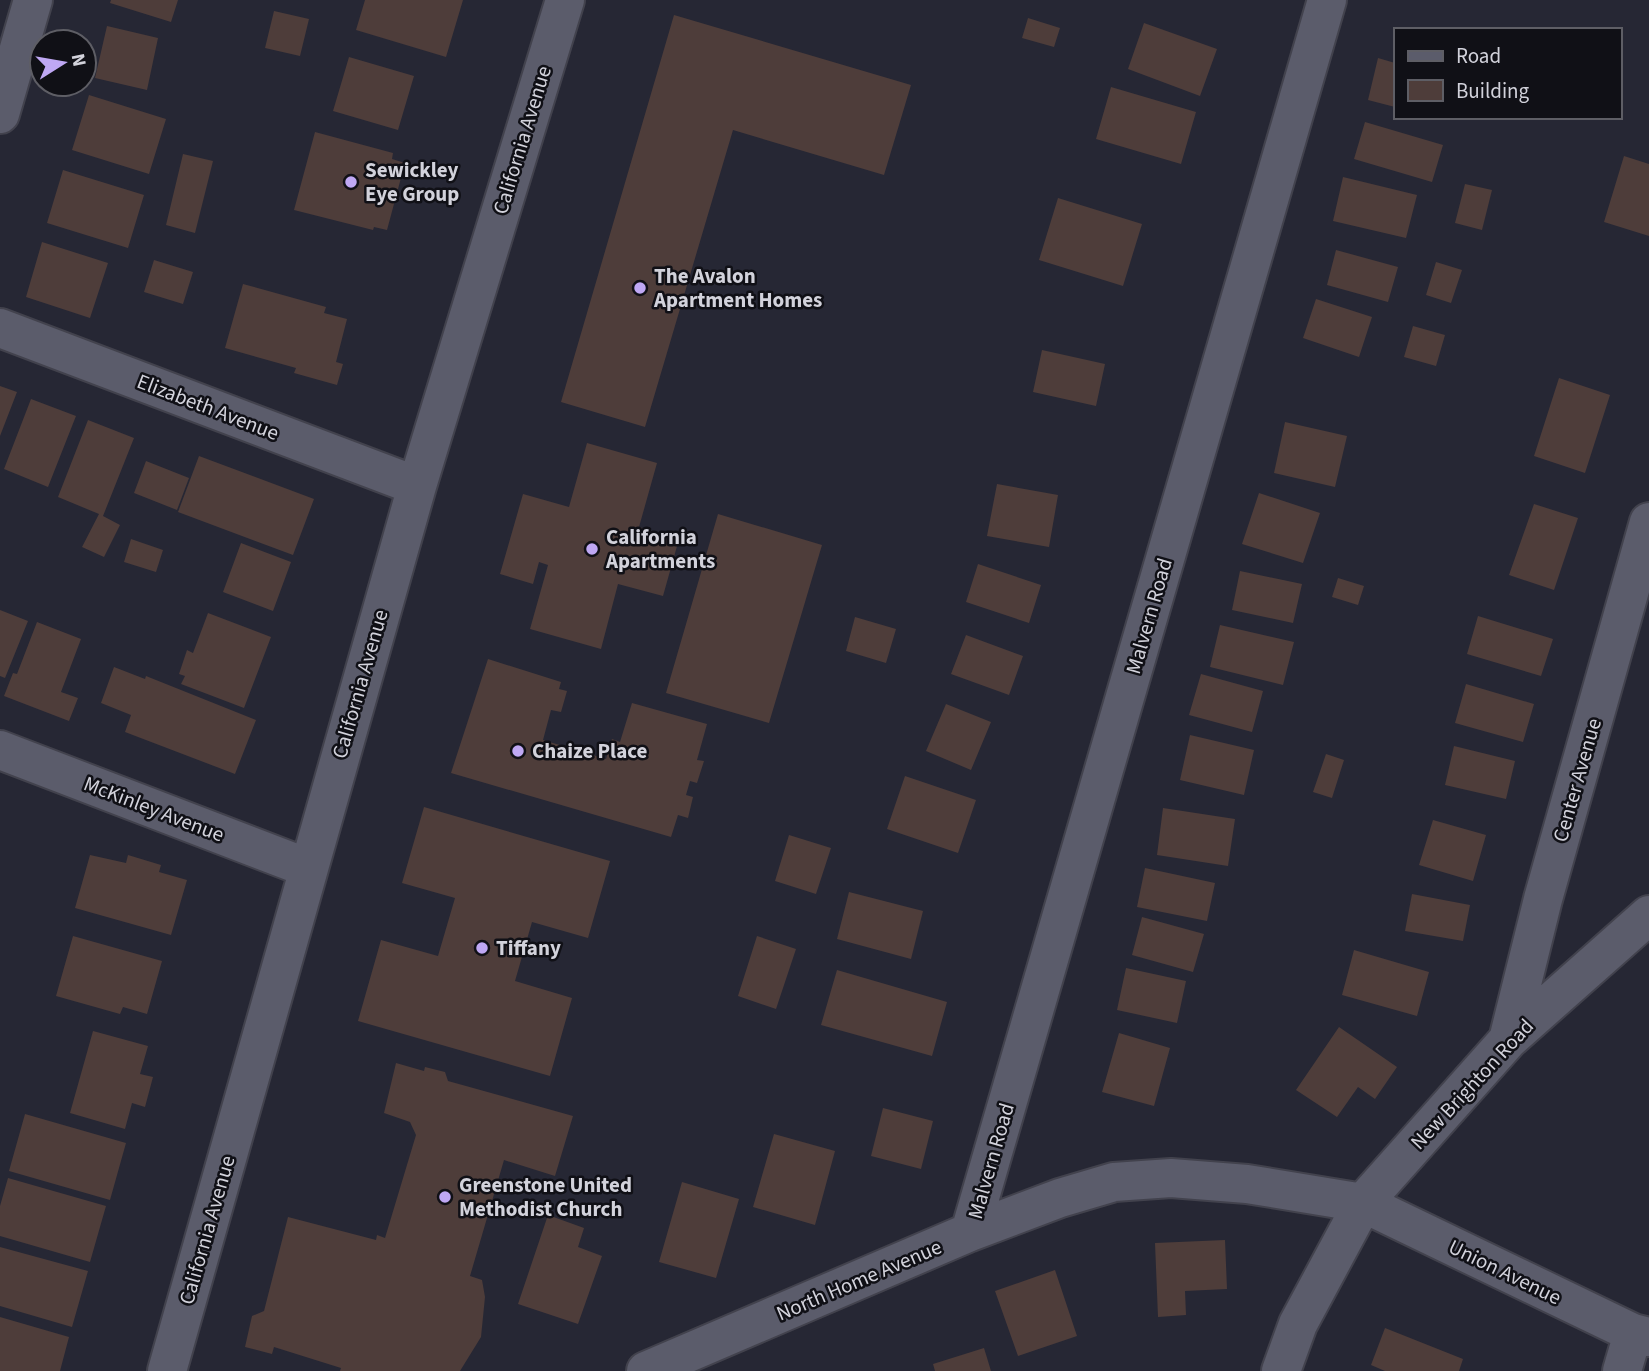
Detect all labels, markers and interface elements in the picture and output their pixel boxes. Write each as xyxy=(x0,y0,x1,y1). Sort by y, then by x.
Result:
north arrow xyxy=(28,28,98,98)
legend xyxy=(1394,28,1621,119)
text: Road xyxy=(1456,41,1501,71)
text: N xyxy=(64,51,93,69)
street label: California Avenue xyxy=(485,62,559,218)
text: Building xyxy=(1456,76,1530,106)
place label: Sewickley Eye Group xyxy=(365,155,459,209)
marker: Sewickley Eye Group xyxy=(343,174,359,190)
place label: The Avalon Apartment Homes xyxy=(653,261,822,315)
marker: The Avalon Apartment Homes xyxy=(632,280,648,296)
street label: Elizabeth Avenue xyxy=(133,366,283,448)
place label: California Apartments xyxy=(605,522,715,576)
marker: California Apartments xyxy=(584,541,600,557)
street label: Malvern Road xyxy=(1118,554,1180,678)
street label: California Avenue xyxy=(324,606,396,762)
street label: Center Avenue xyxy=(1545,715,1609,845)
place label: Chaize Place xyxy=(532,736,647,766)
marker: Chaize Place xyxy=(510,743,526,759)
street label: McKinley Avenue xyxy=(79,768,229,850)
place label: Tiffany xyxy=(496,933,561,963)
marker: Tiffany xyxy=(474,940,490,956)
street label: New Brighton Road xyxy=(1403,1012,1541,1156)
street label: Malvern Road xyxy=(960,1099,1022,1223)
street label: California Avenue xyxy=(171,1152,243,1308)
place label: Greenstone United Methodist Church xyxy=(459,1170,632,1224)
marker: Greenstone United Methodist Church xyxy=(437,1189,453,1205)
street label: North Home Avenue xyxy=(772,1232,946,1328)
street label: Union Avenue xyxy=(1444,1232,1566,1312)

